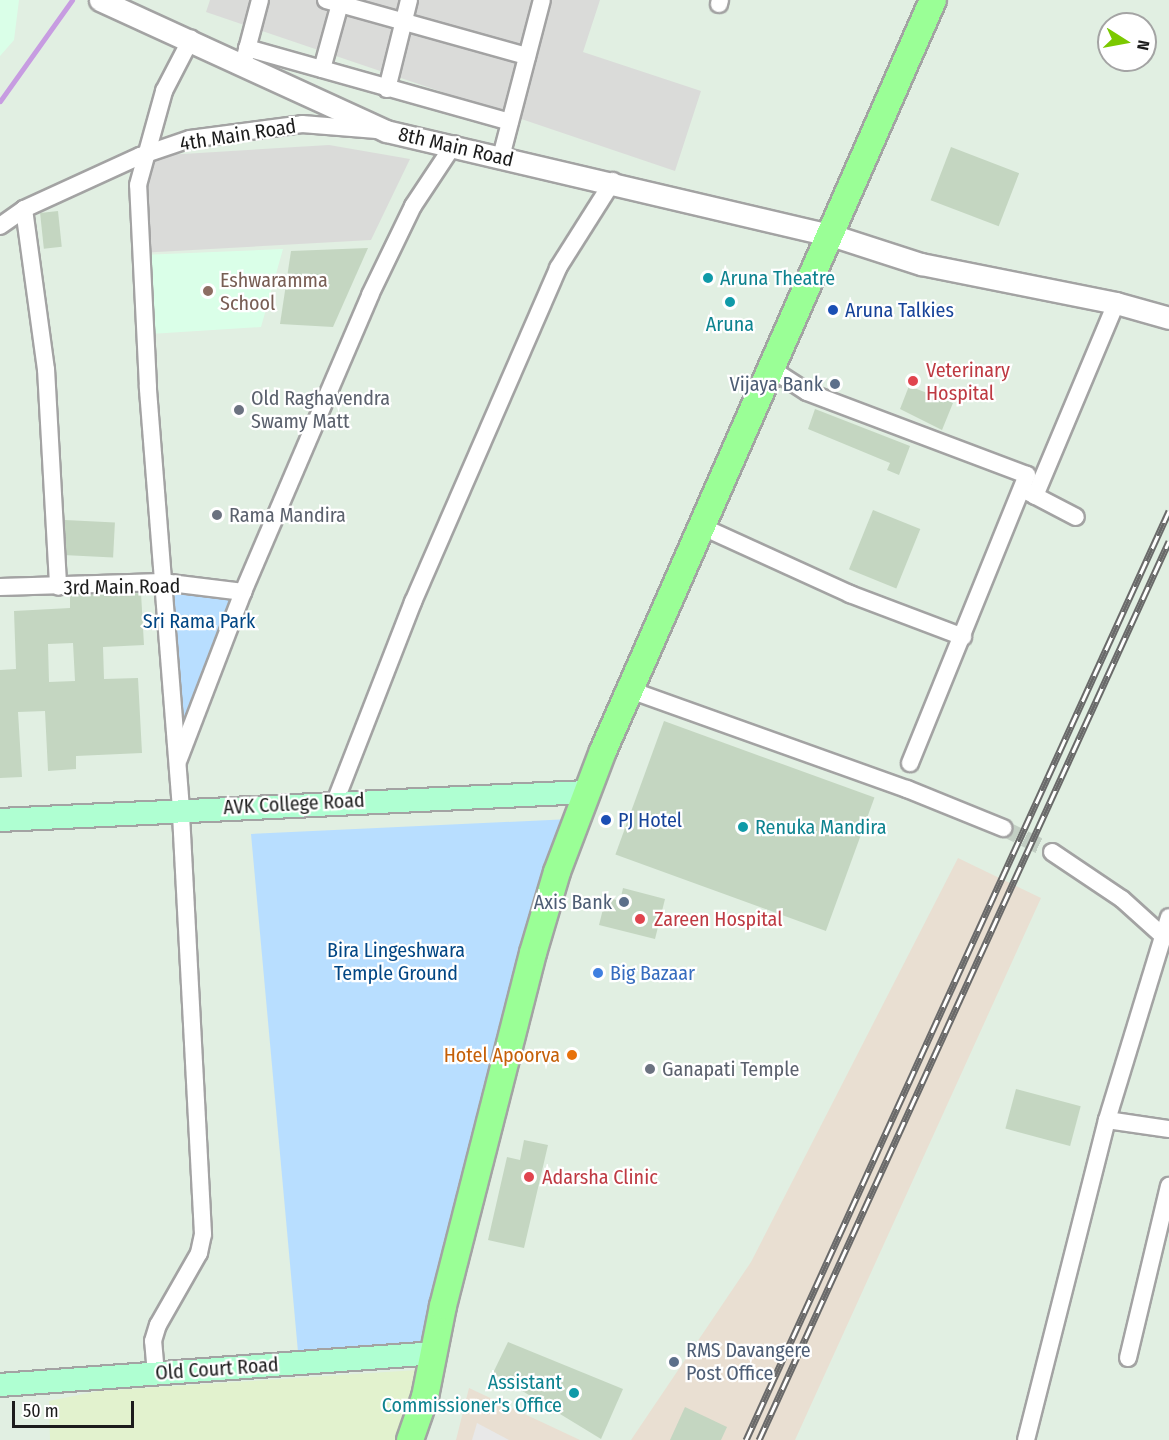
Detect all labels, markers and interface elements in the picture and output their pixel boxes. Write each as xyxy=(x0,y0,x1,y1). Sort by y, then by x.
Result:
north arrow xyxy=(1097,12,1157,72)
text: N xyxy=(1133,39,1153,52)
street label: 4th Main Road xyxy=(178,114,298,156)
street label: 8th Main Road xyxy=(396,122,516,172)
place label: Aruna Theatre xyxy=(720,266,835,290)
place label: Eshwaramma School xyxy=(220,268,328,315)
marker: Aruna Theatre xyxy=(701,271,715,285)
marker: Eshwaramma School xyxy=(201,284,215,298)
marker: Aruna xyxy=(723,295,737,309)
place label: Aruna Talkies xyxy=(845,298,954,322)
marker: Aruna Talkies xyxy=(826,303,840,317)
place label: Aruna xyxy=(706,312,754,336)
place label: Veterinary Hospital xyxy=(926,358,1010,405)
place label: Vijaya Bank xyxy=(730,372,823,396)
marker: Veterinary Hospital xyxy=(904,372,922,390)
marker: Vijaya Bank xyxy=(828,377,842,391)
place label: Old Raghavendra Swamy Matt xyxy=(251,386,390,433)
marker: Old Raghavendra Swamy Matt xyxy=(232,403,246,417)
place label: Rama Mandira xyxy=(229,503,346,527)
marker: Rama Mandira xyxy=(210,508,224,522)
street label: 3rd Main Road xyxy=(63,574,181,600)
park label: Sri Rama Park xyxy=(143,609,255,633)
street label: AVK College Road xyxy=(223,788,365,820)
place label: PJ Hotel xyxy=(618,808,682,832)
marker: PJ Hotel xyxy=(599,813,613,827)
place label: Renuka Mandira xyxy=(755,815,886,839)
marker: Renuka Mandira xyxy=(736,820,750,834)
place label: Axis Bank xyxy=(534,890,612,914)
marker: Axis Bank xyxy=(617,895,631,909)
place label: Zareen Hospital xyxy=(654,907,782,931)
marker: Zareen Hospital xyxy=(631,910,649,928)
park label: Bira Lingeshwara Temple Ground xyxy=(327,938,465,985)
place label: Big Bazaar xyxy=(610,961,695,985)
marker: Big Bazaar xyxy=(591,966,605,980)
place label: Hotel Apoorva xyxy=(444,1043,560,1067)
marker: Hotel Apoorva xyxy=(565,1048,579,1062)
place label: Ganapati Temple xyxy=(662,1057,799,1081)
marker: Ganapati Temple xyxy=(643,1062,657,1076)
place label: Adarsha Clinic xyxy=(542,1165,658,1189)
marker: Adarsha Clinic xyxy=(520,1168,538,1186)
place label: RMS Davangere Post Office xyxy=(686,1338,811,1385)
street label: Old Court Road xyxy=(155,1353,279,1385)
marker: RMS Davangere Post Office xyxy=(667,1355,681,1369)
place label: Assistant Commissioner's Office xyxy=(382,1370,562,1417)
marker: Assistant Commissioner's Office xyxy=(567,1386,581,1400)
scale bar xyxy=(15,1389,136,1427)
text: 50 m xyxy=(23,1400,59,1422)

